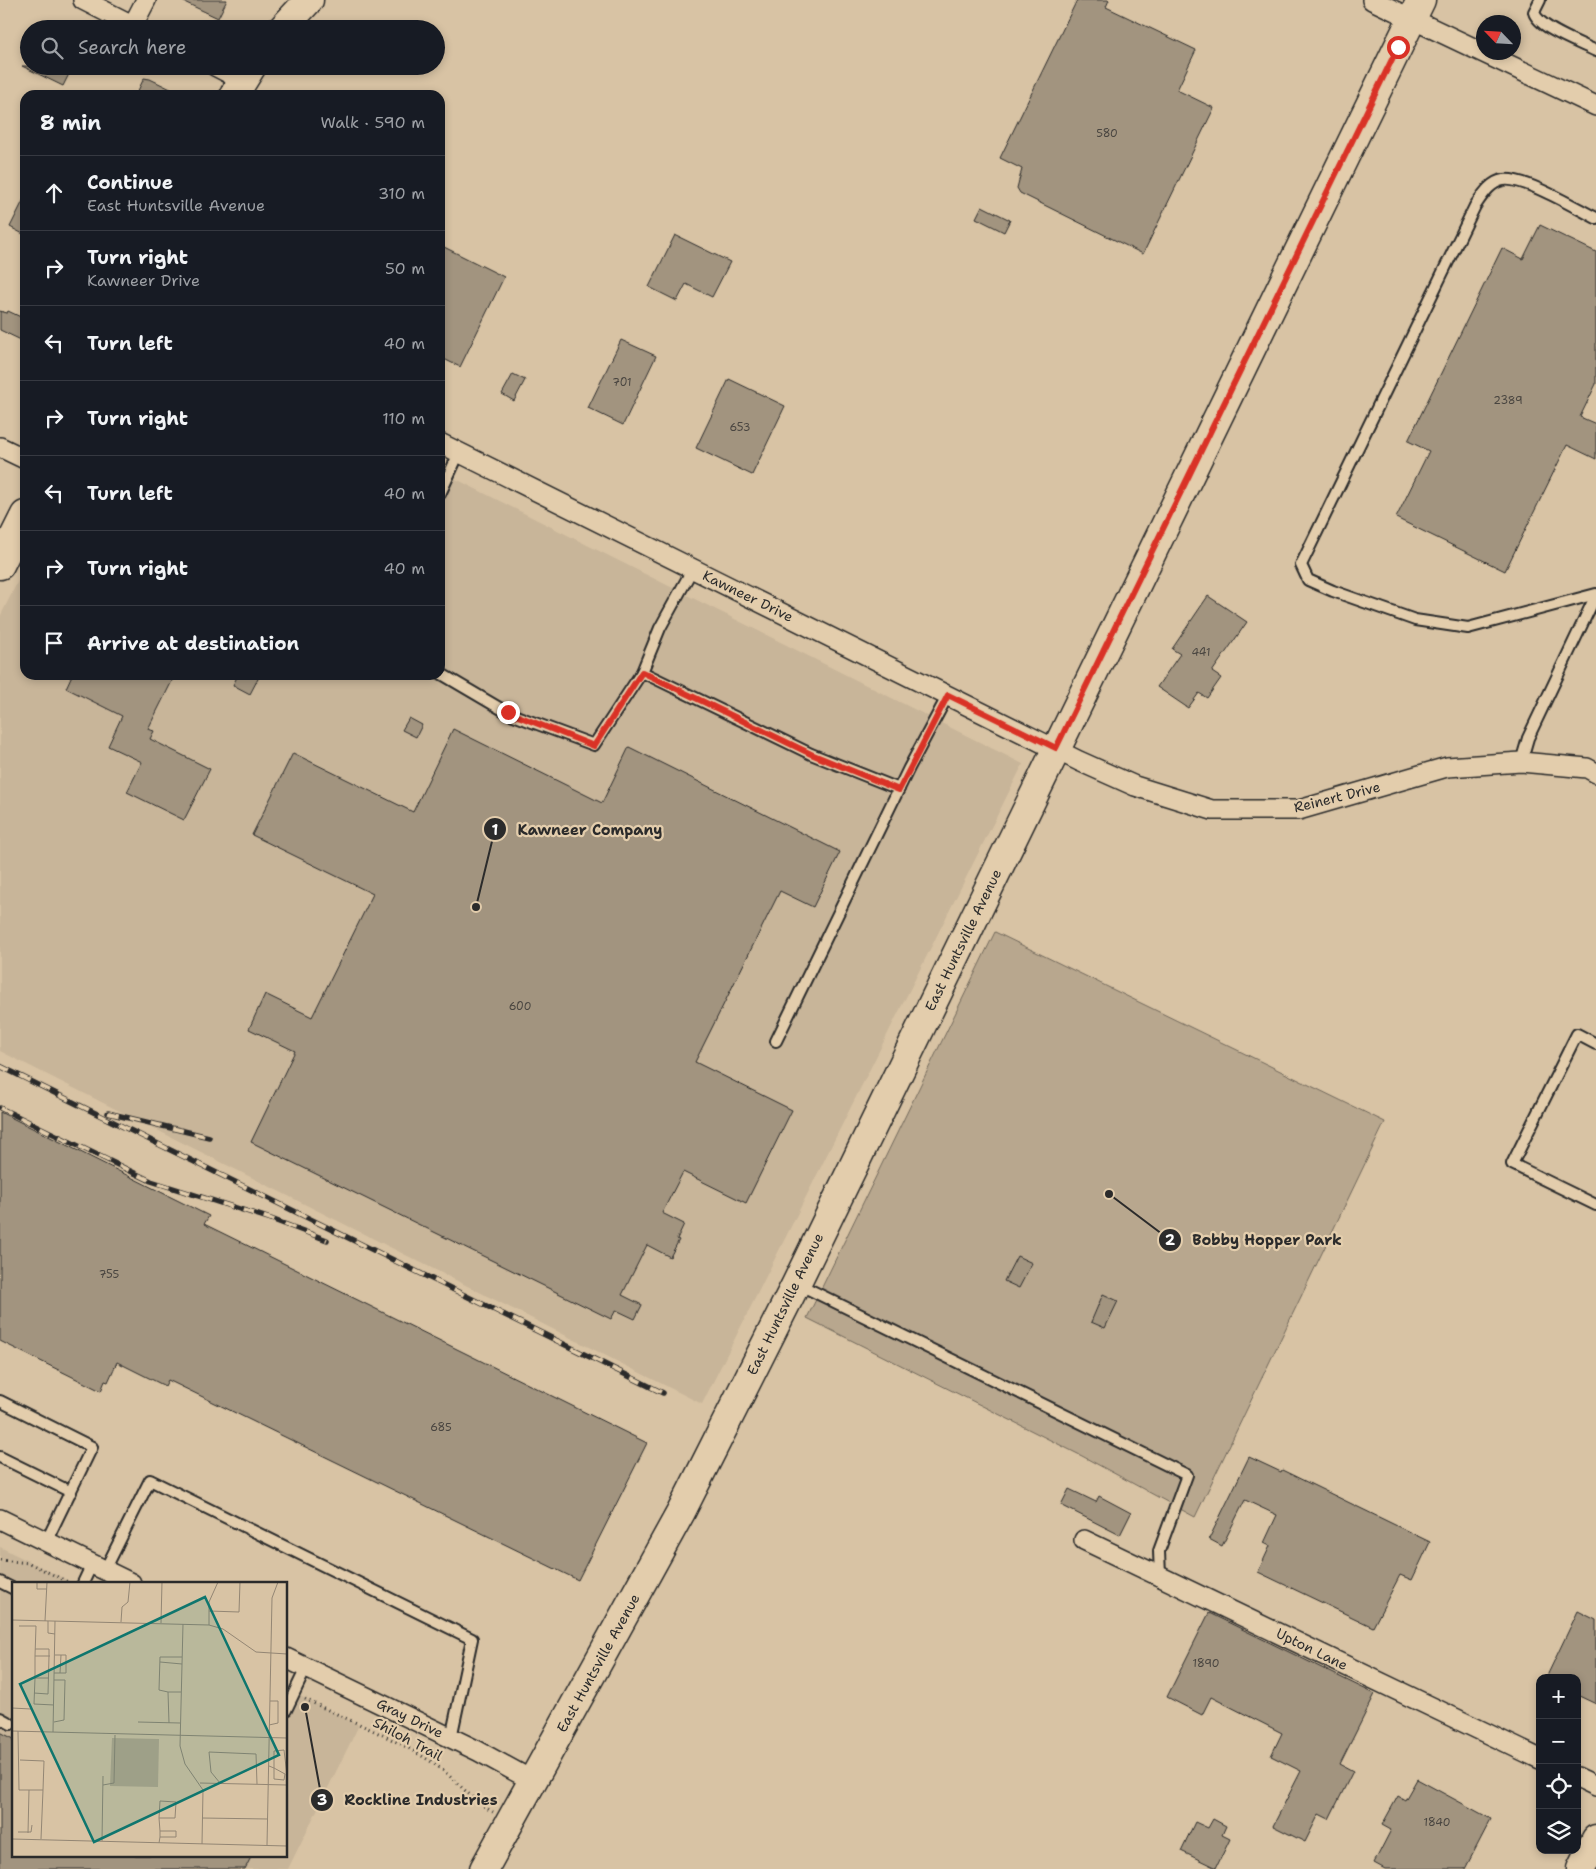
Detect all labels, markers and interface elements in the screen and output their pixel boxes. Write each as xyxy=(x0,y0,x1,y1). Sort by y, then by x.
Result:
north arrow xyxy=(1476,15,1521,60)
search box xyxy=(20,20,445,75)
icon: search xyxy=(38,34,66,62)
text: Search here xyxy=(78,35,187,60)
route start xyxy=(1387,36,1410,59)
text: 8 min xyxy=(40,109,101,137)
text: Walk · 590 m xyxy=(320,112,425,133)
house number: 580 xyxy=(1096,126,1118,141)
text: Continue xyxy=(87,170,173,195)
icon: ahead xyxy=(40,179,68,207)
text: 310 m xyxy=(378,183,425,204)
text: East Huntsville Avenue xyxy=(87,195,265,216)
text: Turn right xyxy=(87,245,188,270)
icon: right xyxy=(40,254,68,282)
text: 50 m xyxy=(385,258,425,279)
text: Kawneer Drive xyxy=(87,270,200,291)
icon: left xyxy=(40,329,68,357)
text: Turn left xyxy=(87,331,173,356)
text: 40 m xyxy=(383,333,425,354)
house number: 701 xyxy=(612,375,632,390)
house number: 2389 xyxy=(1493,393,1523,408)
icon: right xyxy=(40,404,68,432)
text: Turn right xyxy=(87,406,188,431)
text: 110 m xyxy=(382,408,425,429)
house number: 653 xyxy=(729,420,751,435)
icon: left xyxy=(40,479,68,507)
text: Turn left xyxy=(87,481,173,506)
text: 40 m xyxy=(383,483,425,504)
icon: right xyxy=(40,554,68,582)
text: Turn right xyxy=(87,556,188,581)
text: 40 m xyxy=(383,558,425,579)
street label: Kawneer Drive xyxy=(700,566,796,626)
icon: arrive xyxy=(40,629,68,657)
text: Arrive at destination xyxy=(87,631,299,656)
house number: 441 xyxy=(1191,645,1211,660)
route end xyxy=(497,701,520,724)
street label: Reinert Drive xyxy=(1292,778,1382,816)
callout: Kawneer Company xyxy=(482,814,672,844)
text: 1 xyxy=(492,820,499,840)
text: Kawneer Company xyxy=(518,820,662,840)
street label: East Huntsville Avenue xyxy=(921,866,1005,1014)
house number: 600 xyxy=(509,999,531,1014)
callout: Bobby Hopper Park xyxy=(1158,1225,1352,1255)
street label: East Huntsville Avenue xyxy=(743,1230,827,1378)
text: 2 xyxy=(1165,1230,1176,1250)
text: Bobby Hopper Park xyxy=(1192,1230,1342,1250)
house number: 755 xyxy=(99,1267,119,1282)
house number: 685 xyxy=(430,1420,452,1435)
inset map xyxy=(12,1582,288,1856)
street label: East Huntsville Avenue xyxy=(552,1590,644,1735)
street label: Upton Lane xyxy=(1273,1624,1351,1674)
house number: 1890 xyxy=(1193,1656,1219,1671)
map controls xyxy=(1536,1674,1581,1854)
button: + xyxy=(1536,1674,1581,1719)
street label: Gray Drive xyxy=(374,1694,446,1742)
street label: Shiloh Trail xyxy=(370,1713,446,1765)
button: − xyxy=(1536,1719,1581,1764)
button: locate xyxy=(1536,1764,1581,1809)
callout: Rockline Industries xyxy=(310,1785,508,1815)
text: 3 xyxy=(317,1790,327,1810)
text: Rockline Industries xyxy=(344,1790,498,1810)
button: layers xyxy=(1536,1809,1581,1854)
house number: 1840 xyxy=(1424,1815,1450,1830)

